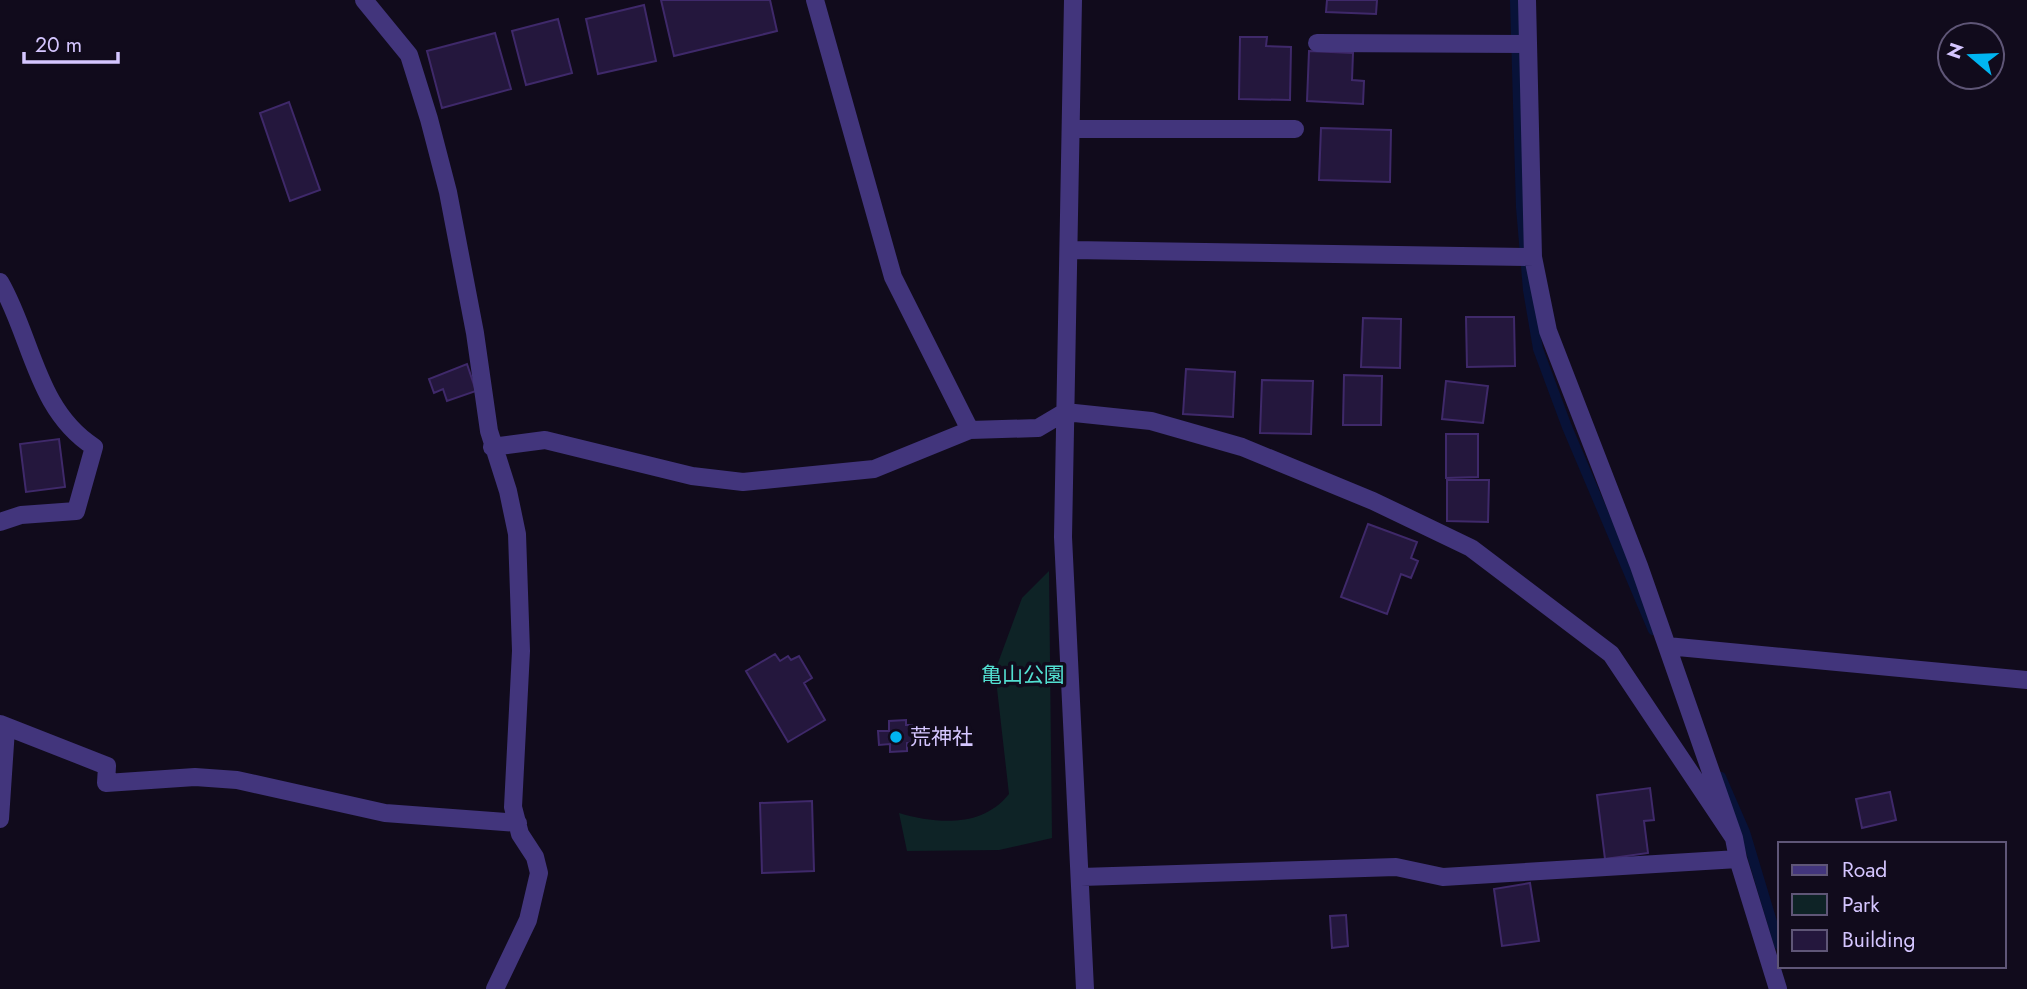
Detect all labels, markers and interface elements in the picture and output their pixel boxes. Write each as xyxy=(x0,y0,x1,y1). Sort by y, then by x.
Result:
scale bar xyxy=(24,21,119,65)
north arrow xyxy=(1936,21,2006,91)
text: 20 m xyxy=(35,30,82,60)
text: N xyxy=(1940,39,1971,62)
park label: 亀山公園 xyxy=(981,660,1065,690)
place label: 荒神社 xyxy=(910,722,973,752)
marker: 荒神社 xyxy=(888,729,904,745)
legend xyxy=(1778,842,2006,968)
text: Road xyxy=(1842,855,1887,885)
text: Park xyxy=(1842,890,1880,920)
text: Building xyxy=(1842,925,1915,955)

